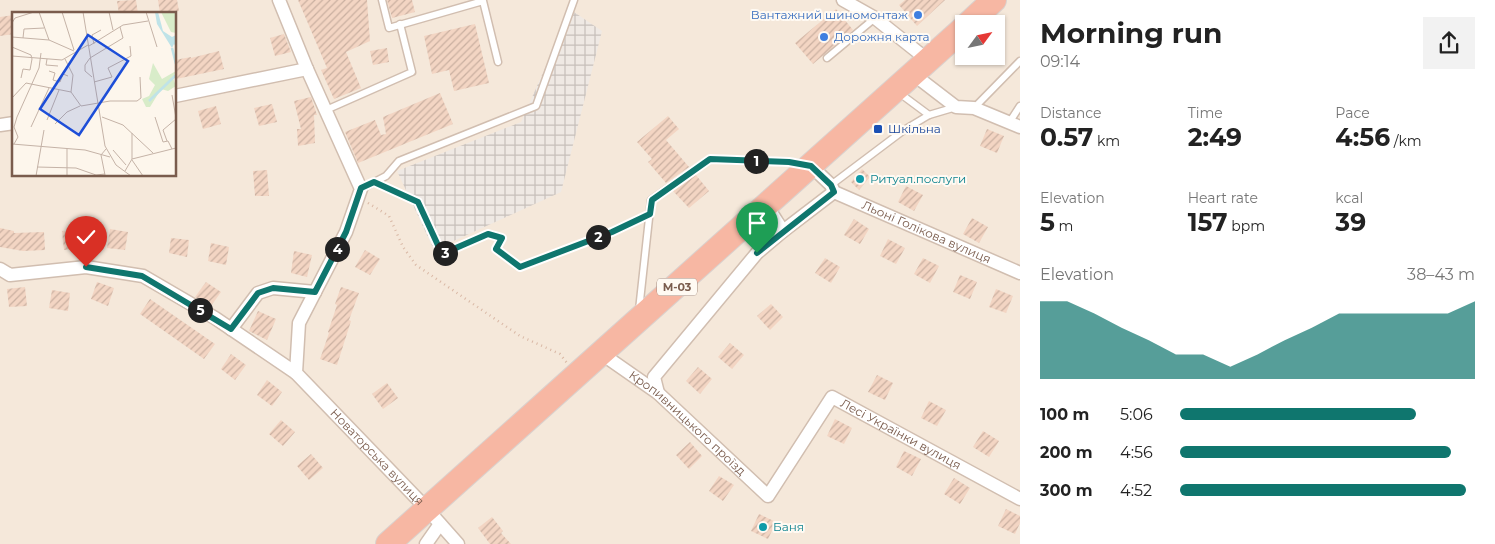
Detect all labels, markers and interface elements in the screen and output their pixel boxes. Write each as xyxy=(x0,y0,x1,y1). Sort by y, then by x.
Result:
place label: Вантажний шиномонтаж xyxy=(751,7,908,22)
marker: Вантажний шиномонтаж xyxy=(912,9,924,21)
inset map xyxy=(12,12,176,176)
north arrow xyxy=(955,15,1005,65)
map controls xyxy=(955,15,1005,65)
text: Morning run xyxy=(1040,16,1222,50)
button: share xyxy=(1423,17,1475,69)
place label: Дорожня карта xyxy=(834,29,930,44)
marker: Дорожня карта xyxy=(818,31,830,43)
text: 09:14 xyxy=(1040,52,1080,71)
text: Distance xyxy=(1040,104,1102,122)
text: Time xyxy=(1188,104,1223,122)
text: Pace xyxy=(1335,104,1370,122)
place label: Шкільна xyxy=(888,121,941,136)
text: 0.57 xyxy=(1040,122,1093,152)
text: 2:49 xyxy=(1188,122,1242,152)
text: 4:56 xyxy=(1335,122,1390,152)
marker: Шкільна xyxy=(872,123,884,135)
text: km xyxy=(1093,132,1120,150)
text: /km xyxy=(1390,132,1422,150)
pin: 1 xyxy=(744,148,768,174)
text: 1 xyxy=(754,152,759,170)
place label: Ритуал.послуги xyxy=(870,171,966,186)
marker: Ритуал.послуги xyxy=(854,173,866,185)
text: Elevation xyxy=(1040,189,1105,207)
text: Heart rate xyxy=(1188,189,1258,207)
text: kcal xyxy=(1335,189,1363,207)
street label: Льоні Голікова вулиця xyxy=(860,197,993,266)
pin xyxy=(736,202,778,253)
text: 5 xyxy=(1040,207,1055,237)
text: 157 xyxy=(1188,207,1228,237)
text: 39 xyxy=(1335,207,1366,237)
icon: arrive xyxy=(743,209,771,237)
pin xyxy=(65,216,107,267)
text: m xyxy=(1055,217,1073,235)
text: bpm xyxy=(1228,217,1265,235)
icon: check xyxy=(72,223,100,251)
pin: 2 xyxy=(586,224,610,250)
text: 2 xyxy=(594,228,603,246)
pin: 4 xyxy=(324,236,350,262)
text: 4 xyxy=(333,240,342,258)
pin: 3 xyxy=(432,240,458,266)
text: 3 xyxy=(441,244,450,262)
text: Elevation xyxy=(1040,265,1114,284)
text: 38–43 m xyxy=(1407,265,1475,284)
road number: М-03 xyxy=(657,278,697,296)
pin: 5 xyxy=(188,298,212,322)
text: 5 xyxy=(196,301,205,319)
street label: Кропивницького проїзд xyxy=(626,367,749,478)
street label: Лесі Українки вулиця xyxy=(838,395,964,473)
street label: Новаторська вулиця xyxy=(327,405,427,508)
text: 100 m xyxy=(1040,405,1089,424)
text: 5:06 xyxy=(1120,405,1153,424)
text: 200 m xyxy=(1040,443,1092,462)
text: 4:56 xyxy=(1120,443,1153,462)
text: 300 m xyxy=(1040,481,1093,500)
text: 4:52 xyxy=(1120,481,1152,500)
place label: Баня xyxy=(773,519,804,534)
marker: Баня xyxy=(757,521,769,533)

